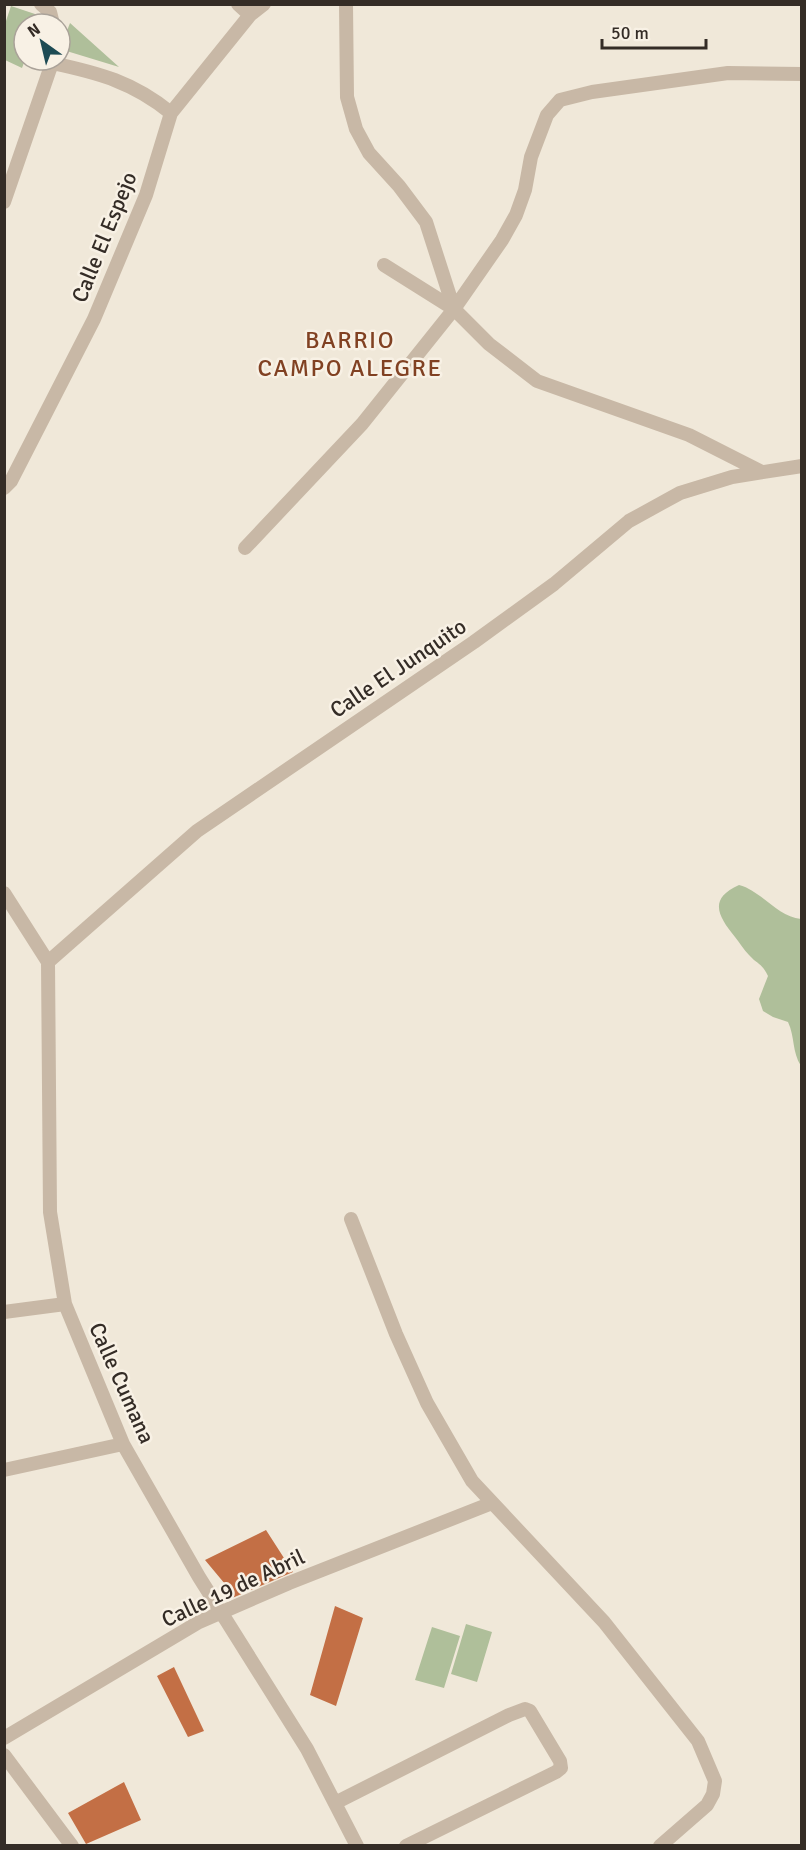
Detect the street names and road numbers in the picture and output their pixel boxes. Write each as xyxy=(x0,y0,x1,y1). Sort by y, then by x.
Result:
street label: Calle El Espejo xyxy=(66,168,142,306)
street label: Calle El Junquito xyxy=(325,612,471,724)
street label: Calle Cumana xyxy=(83,1318,161,1448)
street label: Calle 19 de Abril xyxy=(157,1543,309,1633)

